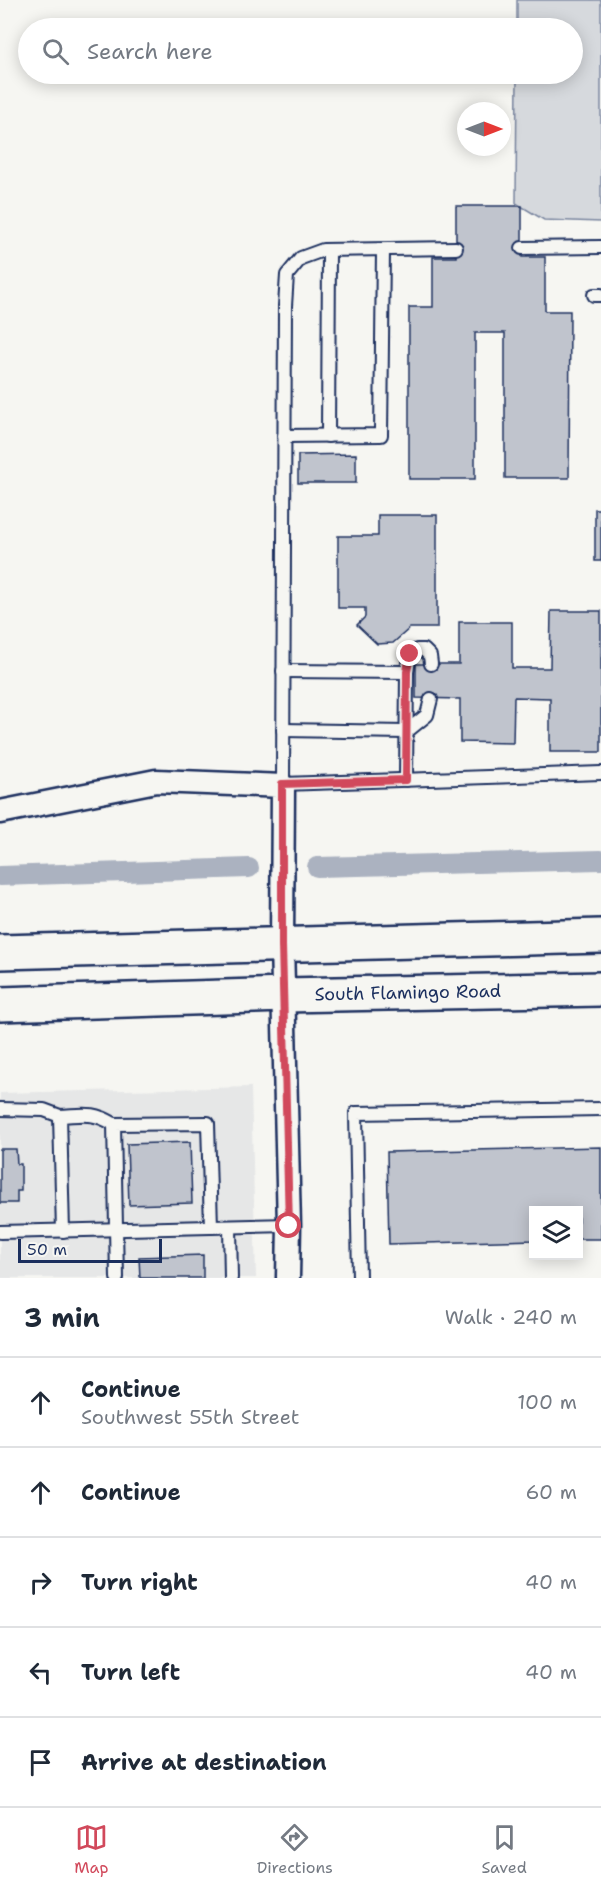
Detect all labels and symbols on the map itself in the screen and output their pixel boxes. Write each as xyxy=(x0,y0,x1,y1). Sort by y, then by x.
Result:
north arrow xyxy=(457,102,511,156)
route end xyxy=(396,640,422,666)
street label: South Flamingo Road xyxy=(314,979,501,1006)
route start xyxy=(275,1212,301,1238)
scale bar xyxy=(18,1236,162,1264)

